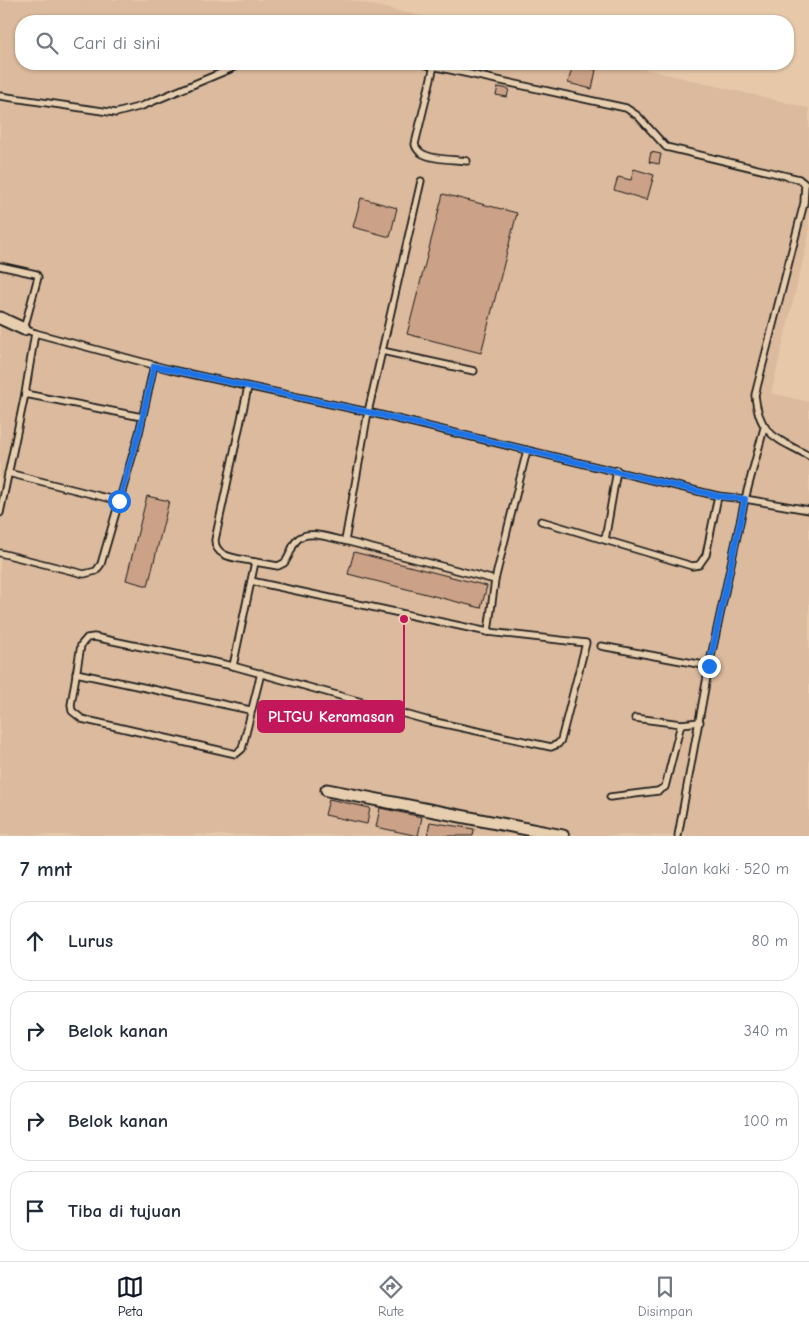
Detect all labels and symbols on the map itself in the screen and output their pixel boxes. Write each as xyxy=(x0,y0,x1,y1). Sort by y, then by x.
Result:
route start xyxy=(108,490,131,513)
route end xyxy=(698,655,721,678)
callout: PLTGU Keramasan xyxy=(258,701,404,732)
text: PLTGU Keramasan xyxy=(268,708,394,726)

